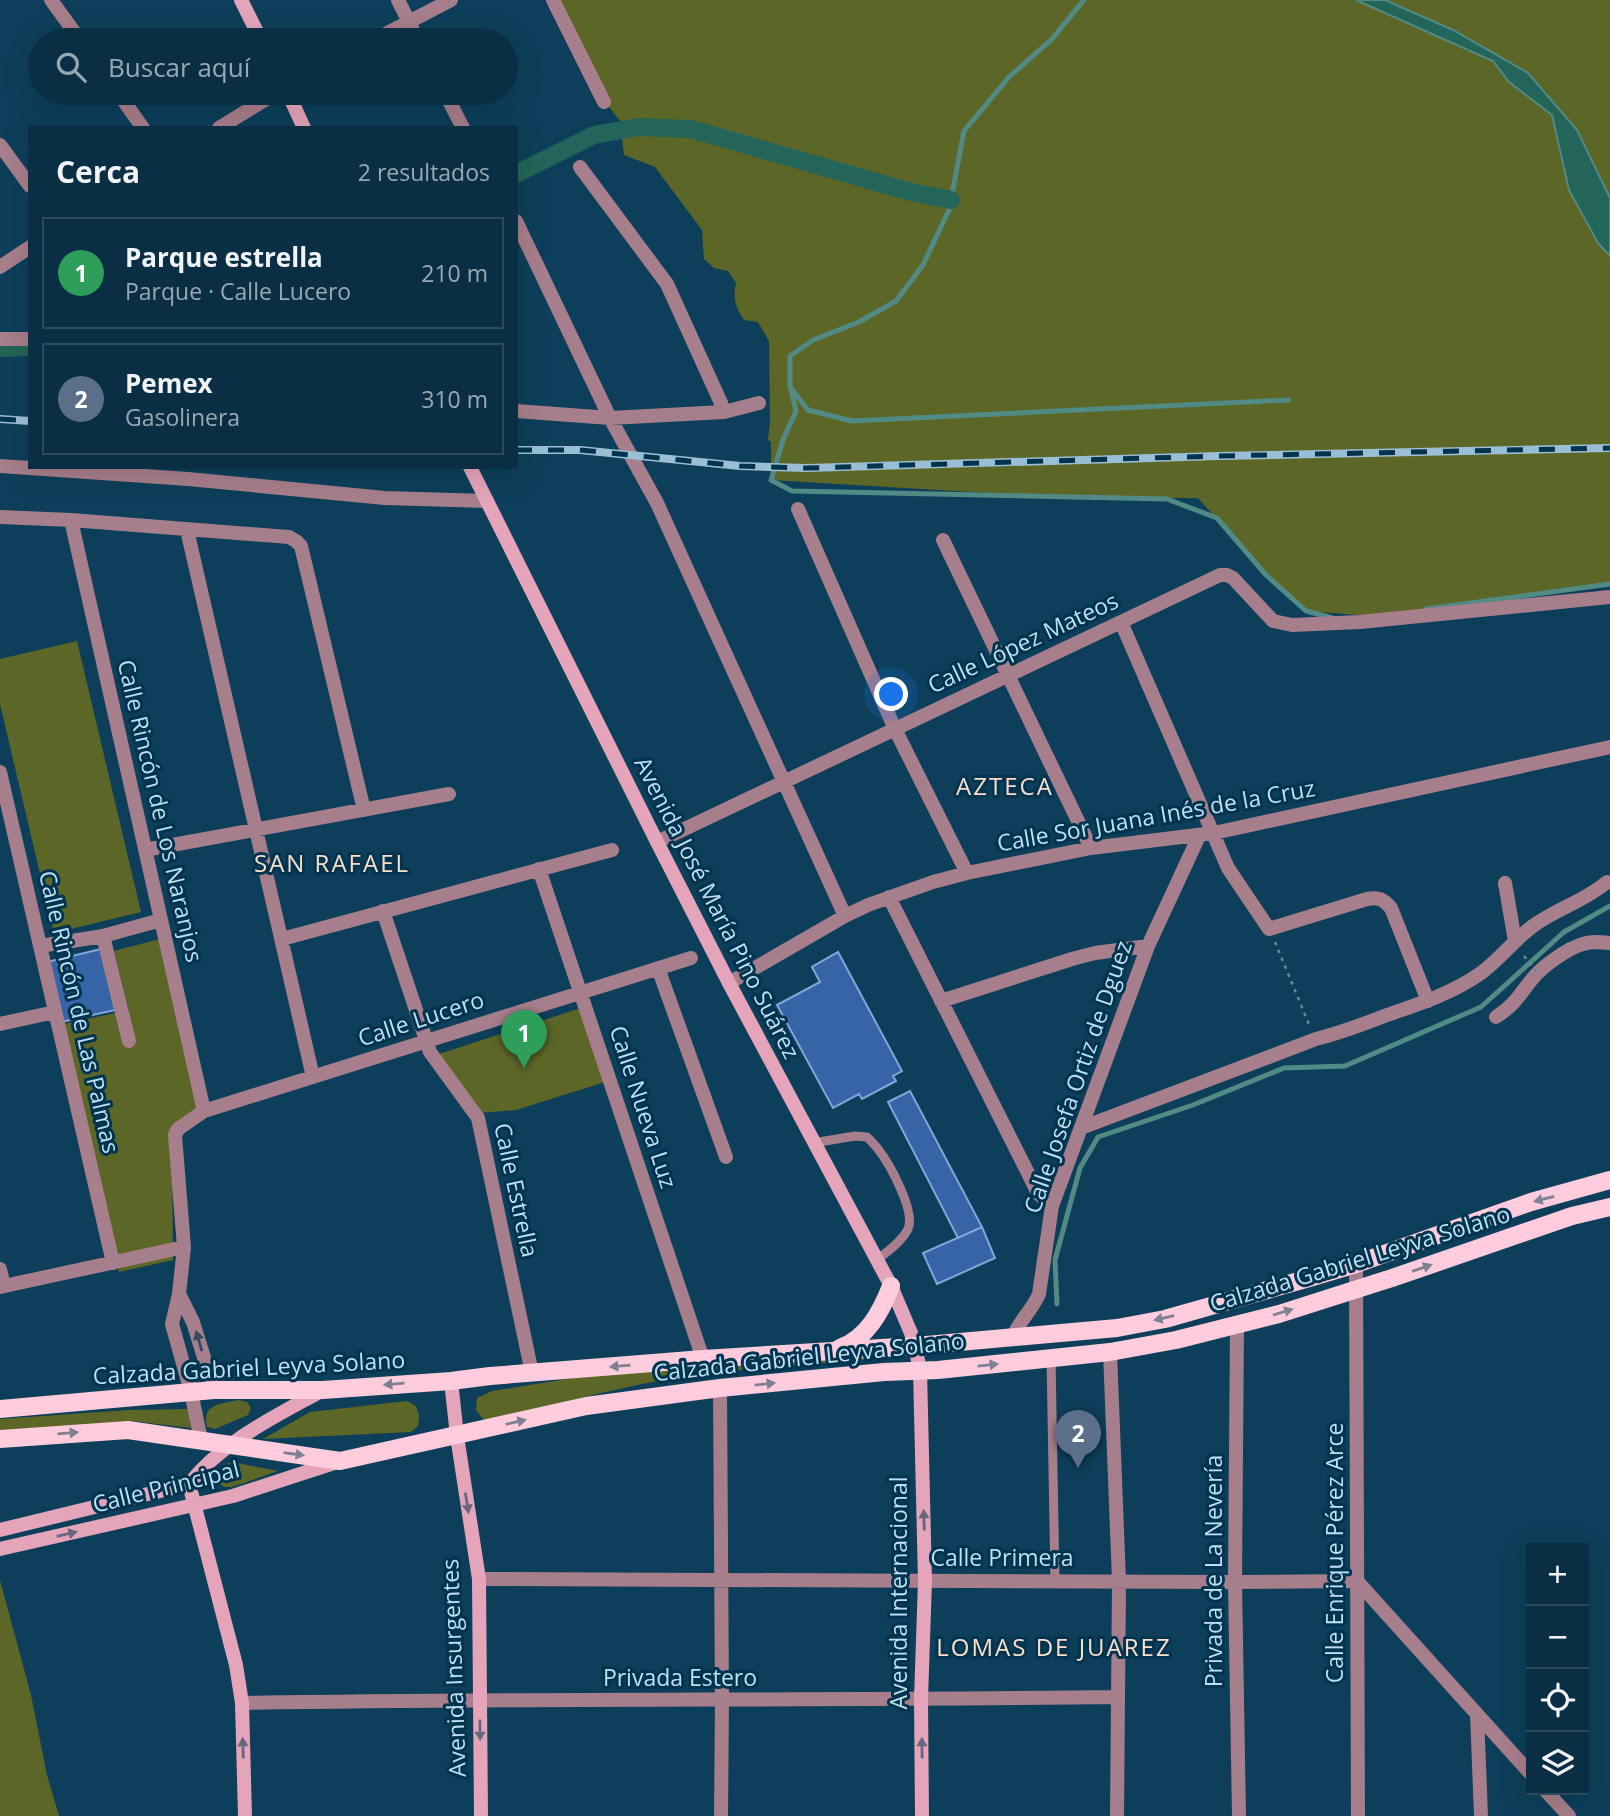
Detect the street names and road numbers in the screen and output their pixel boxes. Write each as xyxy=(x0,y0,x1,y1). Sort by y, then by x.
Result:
street label: Calle López Mateos xyxy=(922,584,1123,700)
street label: Calle Rincón de Los Naranjos xyxy=(111,656,211,965)
street label: Avenida José María Pino Suárez xyxy=(628,751,808,1064)
street label: Calle Sor Juana Inés de la Cruz xyxy=(994,771,1317,859)
street label: Calle Rincón de Las Palmas xyxy=(32,867,128,1156)
street label: Calle Josefa Ortiz de Dguez xyxy=(1015,936,1139,1217)
street label: Calle Lucero xyxy=(353,983,488,1054)
street label: Calle Nueva Luz xyxy=(603,1021,685,1192)
street label: Calle Estrella xyxy=(487,1120,547,1260)
street label: Calzada Gabriel Leyva Solano xyxy=(1206,1197,1514,1319)
street label: Calzada Gabriel Leyva Solano xyxy=(652,1324,966,1388)
street label: Calzada Gabriel Leyva Solano xyxy=(92,1343,406,1391)
street label: Calle Enrique Pérez Arce xyxy=(1318,1423,1350,1683)
street label: Calle Principal xyxy=(89,1452,243,1520)
street label: Privada de La Nevería xyxy=(1197,1455,1229,1687)
street label: Avenida Internacional xyxy=(882,1477,914,1709)
street label: Calle Primera xyxy=(930,1541,1074,1573)
street label: Avenida Insurgentes xyxy=(433,1558,473,1778)
street label: Privada Estero xyxy=(603,1661,757,1693)

